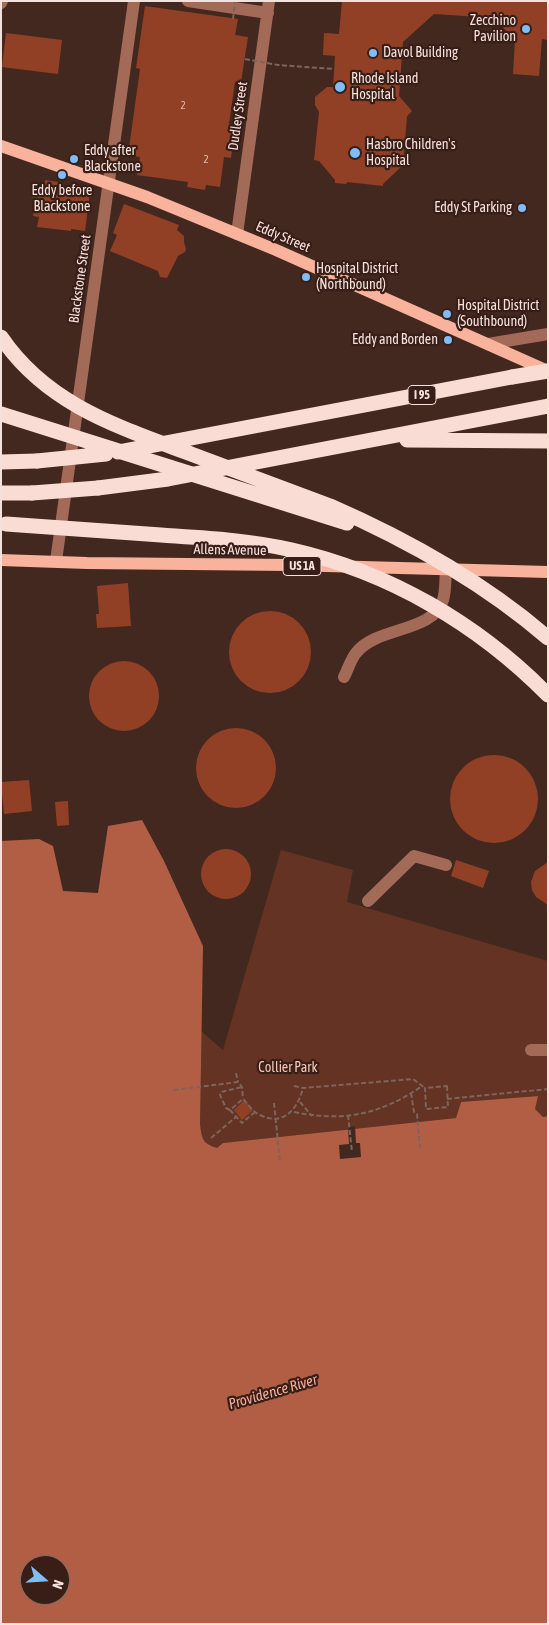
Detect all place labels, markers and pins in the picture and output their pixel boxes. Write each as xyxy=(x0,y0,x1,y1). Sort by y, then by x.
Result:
place label: Zecchino Pavilion xyxy=(470,13,516,46)
marker: Zecchino Pavilion xyxy=(520,23,532,35)
place label: Davol Building xyxy=(383,45,458,61)
marker: Davol Building xyxy=(367,47,379,59)
place label: Rhode Island Hospital xyxy=(351,71,418,104)
marker: Rhode Island Hospital xyxy=(333,80,347,94)
place label: Hasbro Children's Hospital xyxy=(366,137,456,170)
place label: Eddy after Blackstone xyxy=(84,143,141,176)
marker: Hasbro Children's Hospital xyxy=(348,146,362,160)
marker: Eddy after Blackstone xyxy=(68,153,80,165)
marker: Eddy before Blackstone xyxy=(56,169,68,181)
place label: Eddy before Blackstone xyxy=(32,183,92,216)
place label: Eddy St Parking xyxy=(434,200,512,216)
marker: Eddy St Parking xyxy=(516,202,528,214)
place label: Hospital District (Northbound) xyxy=(316,261,398,294)
marker: Hospital District (Northbound) xyxy=(300,271,312,283)
place label: Hospital District (Southbound) xyxy=(457,298,539,331)
marker: Hospital District (Southbound) xyxy=(441,308,453,320)
place label: Eddy and Borden xyxy=(352,332,438,348)
marker: Eddy and Borden xyxy=(442,334,454,346)

